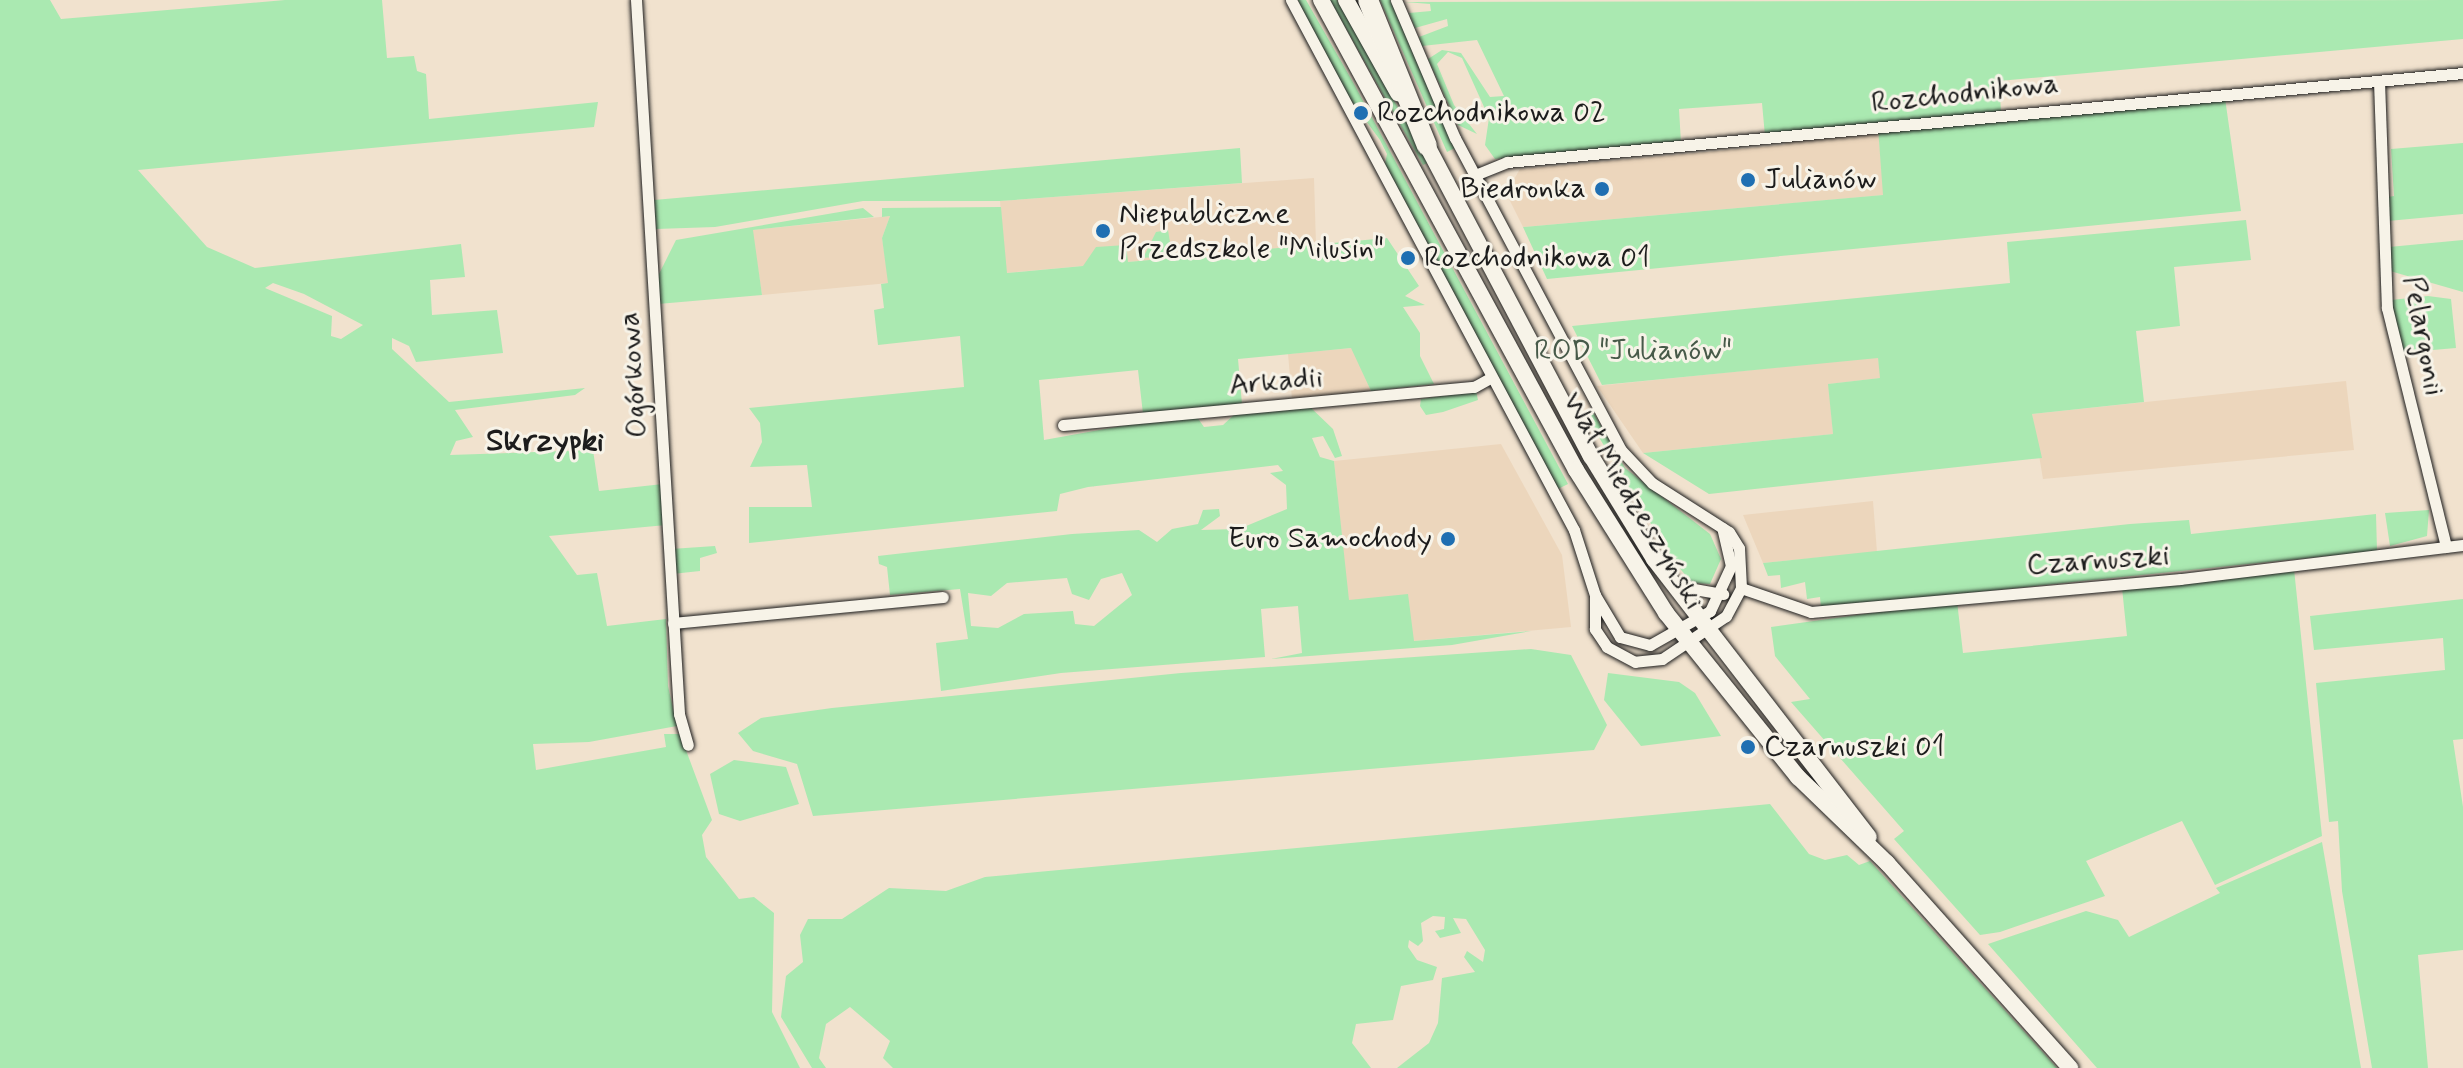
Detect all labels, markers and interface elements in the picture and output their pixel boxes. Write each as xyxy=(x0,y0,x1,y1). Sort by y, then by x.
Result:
street label: Rozchodnikowa xyxy=(1870,66,2060,122)
place label: Rozchodnikowa 02 xyxy=(1377,95,1606,131)
marker: Rozchodnikowa 02 xyxy=(1352,104,1370,122)
place label: Julianów xyxy=(1764,162,1877,198)
place label: Biedronka xyxy=(1460,171,1586,207)
marker: Julianów xyxy=(1739,171,1757,189)
marker: Biedronka xyxy=(1593,180,1611,198)
place label: Niepubliczne Przedszkole "Milusin" xyxy=(1119,196,1384,266)
marker: Niepubliczne Przedszkole "Milusin" xyxy=(1094,222,1112,240)
place label: Rozchodnikowa 01 xyxy=(1424,240,1650,276)
marker: Rozchodnikowa 01 xyxy=(1399,249,1417,267)
street label: Pelargonii xyxy=(2395,273,2451,399)
street label: Ogórkowa xyxy=(612,311,656,439)
park label: ROD "Julianów" xyxy=(1534,333,1732,369)
street label: Arkadii xyxy=(1228,360,1324,404)
street label: Wał Miedzeszyński xyxy=(1554,386,1712,616)
district label: Skrzypki xyxy=(486,422,604,460)
place label: Euro Samochody xyxy=(1228,521,1432,557)
marker: Euro Samochody xyxy=(1439,530,1457,548)
street label: Czarnuszki xyxy=(2025,538,2171,584)
place label: Czarnuszki 01 xyxy=(1764,729,1945,765)
marker: Czarnuszki 01 xyxy=(1739,738,1757,756)

